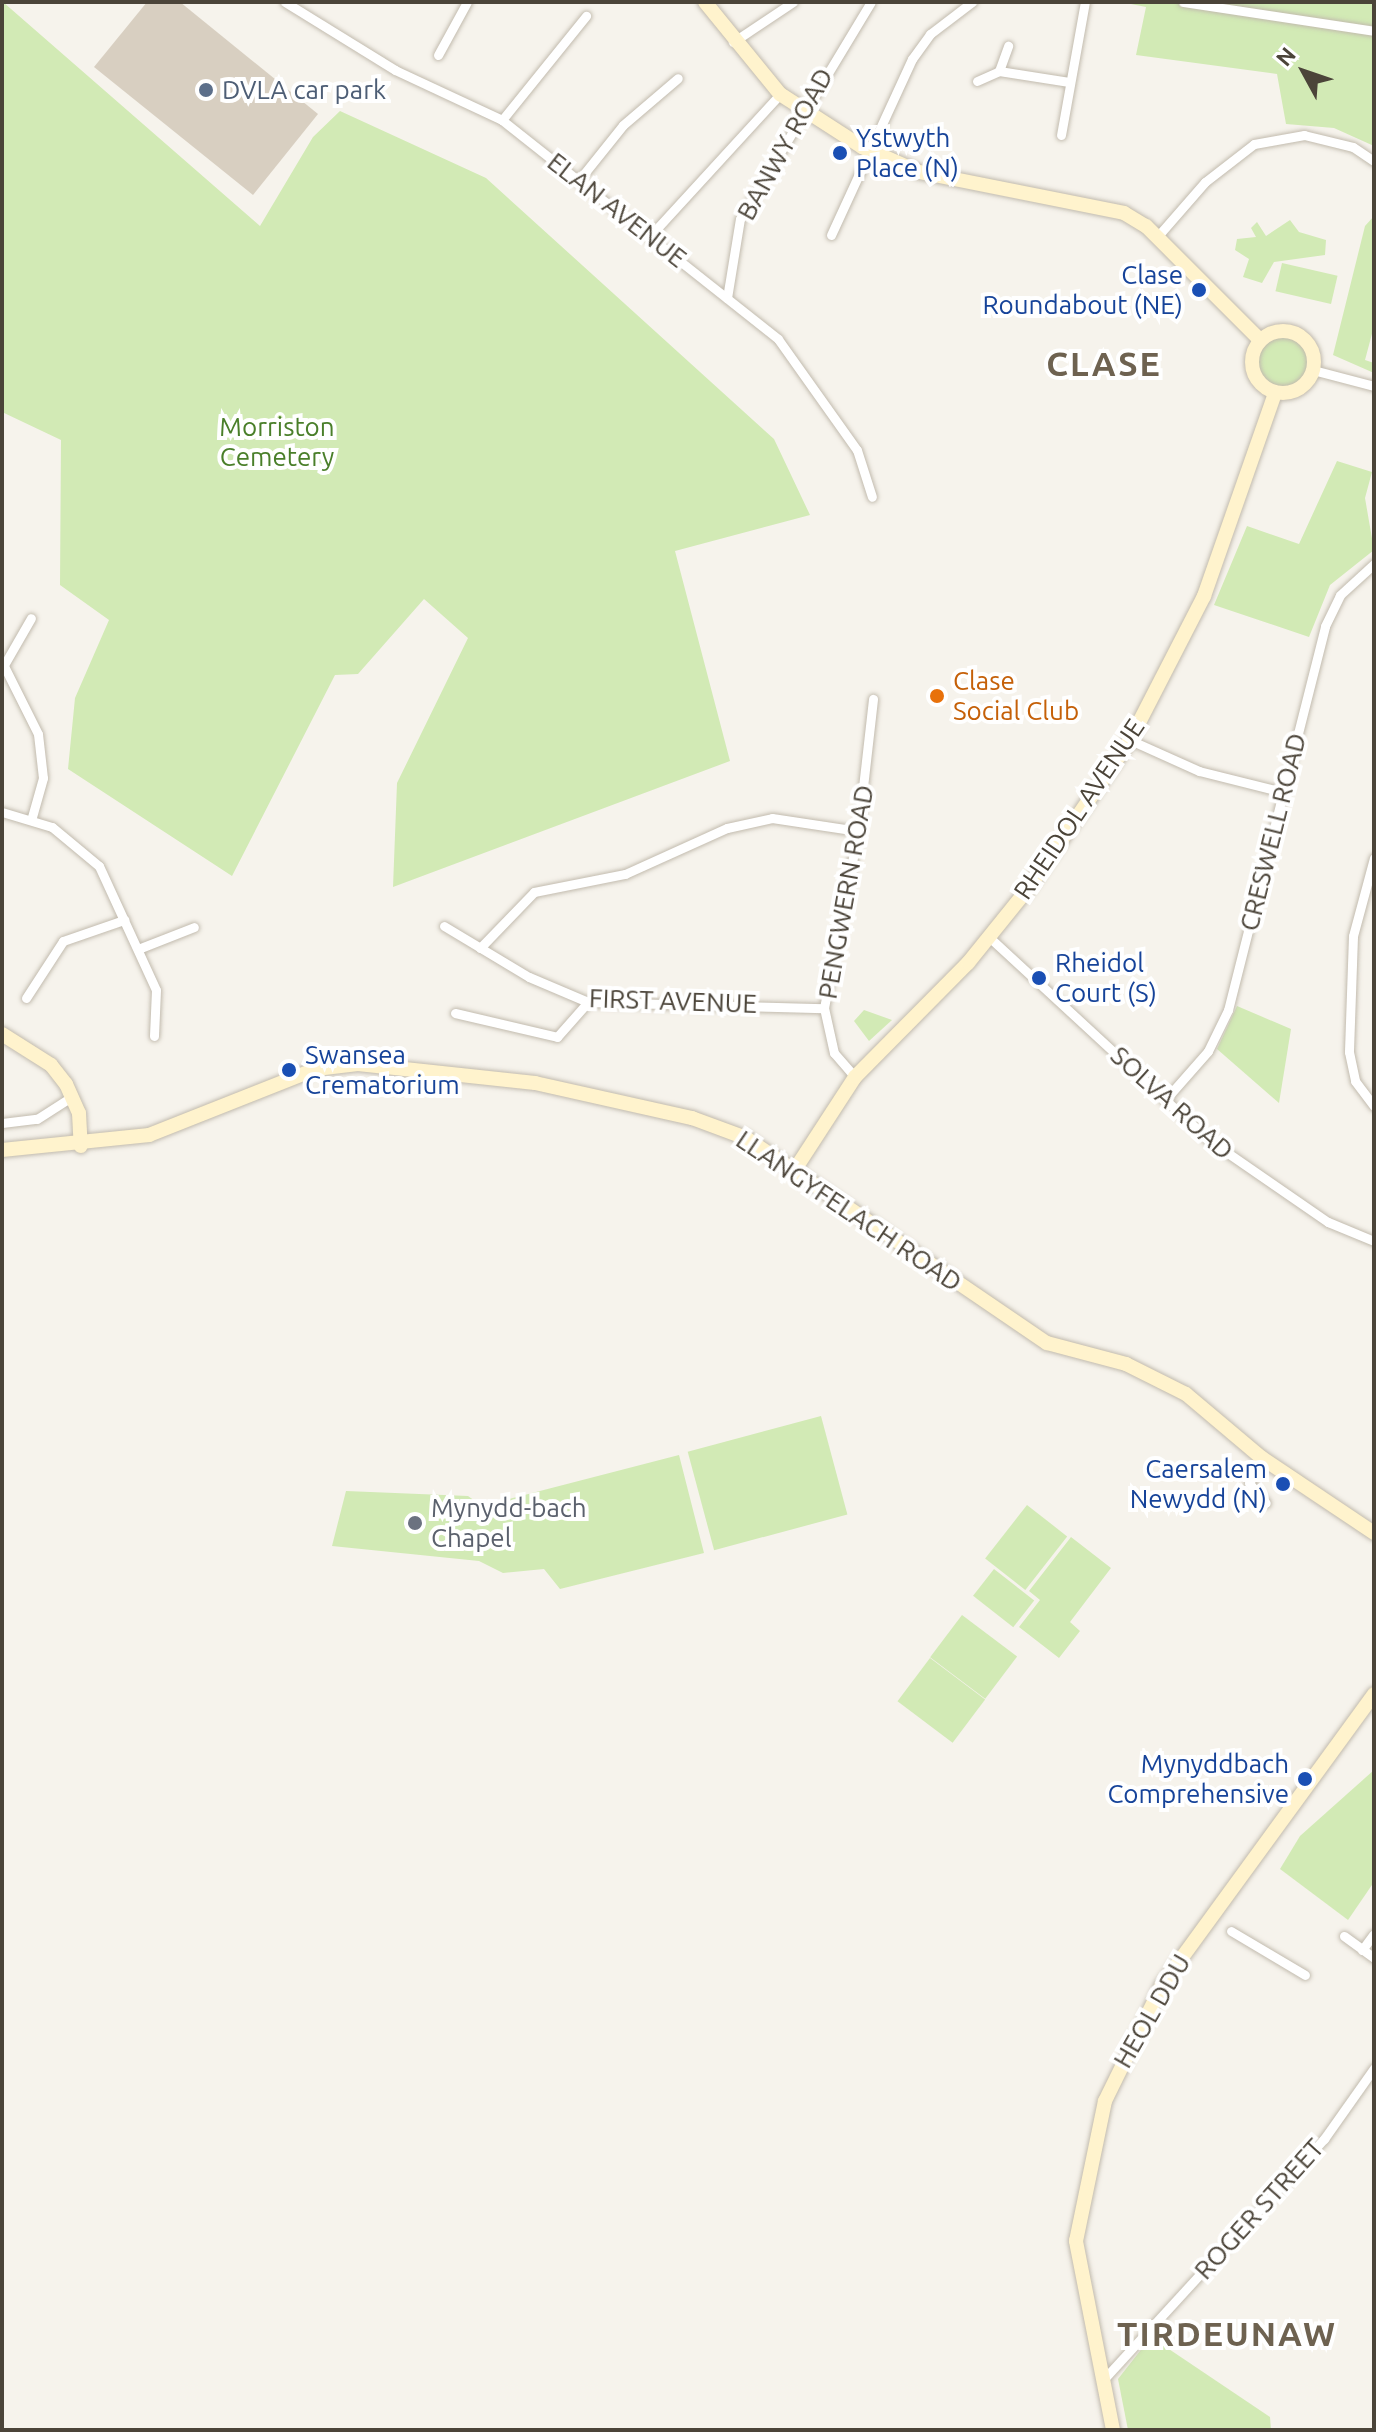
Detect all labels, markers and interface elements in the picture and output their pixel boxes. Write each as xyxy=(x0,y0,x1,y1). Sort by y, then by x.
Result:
north arrow xyxy=(1264,32,1344,112)
text: N xyxy=(1270,42,1300,71)
street label: BANWY ROAD xyxy=(730,63,840,225)
place label: DVLA car park xyxy=(222,74,386,106)
marker: DVLA car park xyxy=(197,81,215,99)
place label: Ystwyth Place (N) xyxy=(856,122,959,184)
marker: Ystwyth Place (N) xyxy=(831,144,849,162)
street label: ELAN AVENUE xyxy=(541,146,693,274)
place label: Clase Roundabout (NE) xyxy=(982,259,1183,320)
marker: Clase Roundabout (NE) xyxy=(1190,281,1208,299)
district label: CLASE xyxy=(1046,344,1162,384)
park label: Morriston Cemetery xyxy=(219,411,335,472)
place label: Clase Social Club xyxy=(953,665,1079,726)
marker: Clase Social Club xyxy=(928,687,946,705)
street label: RHEIDOL AVENUE xyxy=(1007,713,1151,905)
street label: CRESWELL ROAD xyxy=(1233,730,1313,934)
street label: PENGWERN ROAD xyxy=(812,783,880,1001)
place label: Rheidol Court (S) xyxy=(1055,947,1157,1008)
marker: Rheidol Court (S) xyxy=(1030,969,1048,987)
street label: FIRST AVENUE xyxy=(588,982,758,1020)
place label: Swansea Crematorium xyxy=(305,1039,460,1100)
street label: SOLVA ROAD xyxy=(1104,1040,1240,1166)
marker: Swansea Crematorium xyxy=(280,1061,298,1079)
street label: LLANGYFELACH ROAD xyxy=(730,1124,968,1298)
place label: Caersalem Newydd (N) xyxy=(1130,1453,1267,1514)
marker: Caersalem Newydd (N) xyxy=(1274,1475,1292,1493)
place label: Mynydd-bach Chapel xyxy=(431,1492,587,1554)
marker: Mynydd-bach Chapel xyxy=(406,1514,424,1532)
place label: Mynyddbach Comprehensive xyxy=(1107,1748,1289,1810)
marker: Mynyddbach Comprehensive xyxy=(1296,1770,1314,1788)
street label: HEOL DDU xyxy=(1107,1949,1197,2073)
street label: ROGER STREET xyxy=(1188,2132,1330,2286)
district label: TIRDEUNAW xyxy=(1117,2314,1337,2354)

